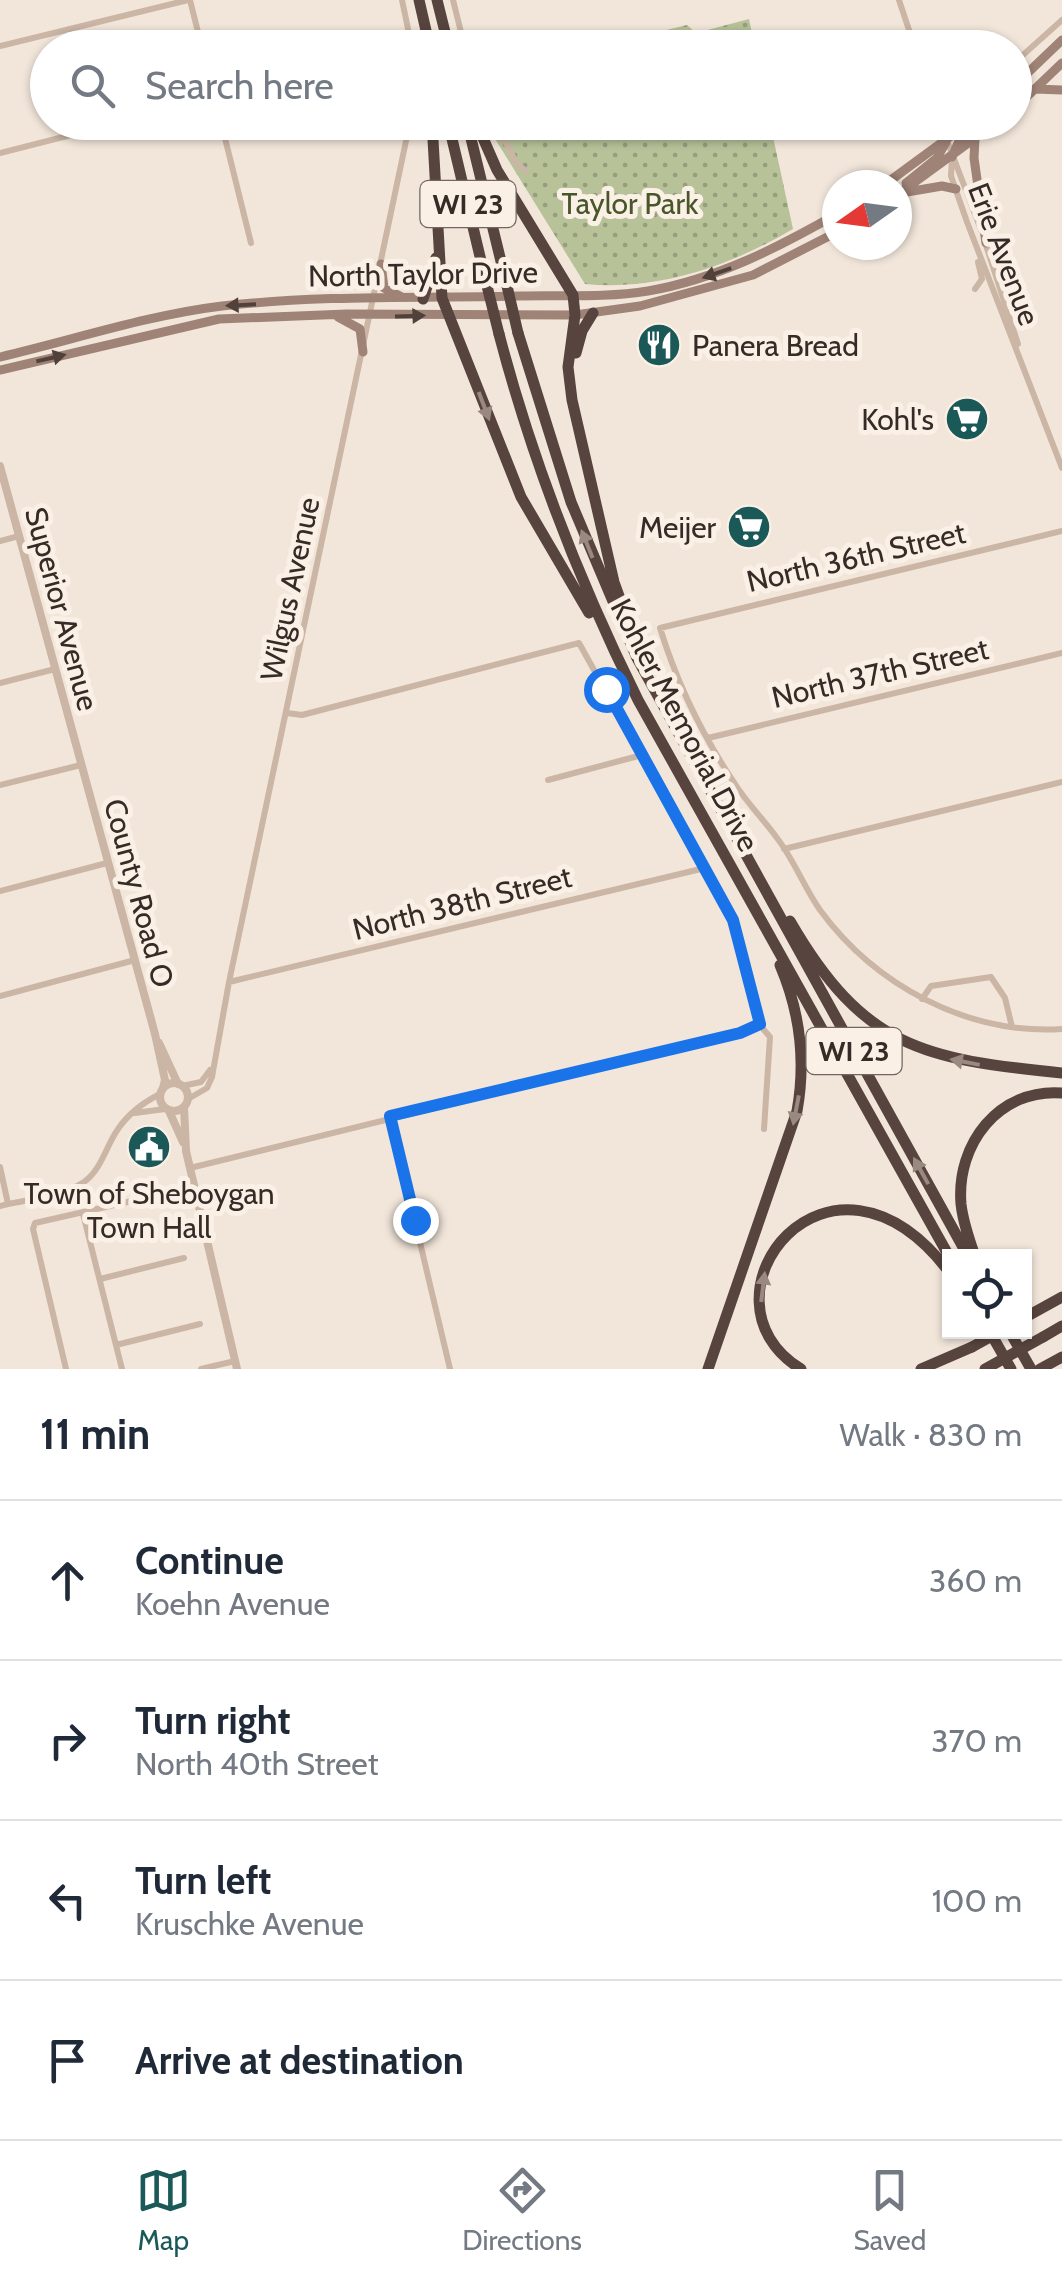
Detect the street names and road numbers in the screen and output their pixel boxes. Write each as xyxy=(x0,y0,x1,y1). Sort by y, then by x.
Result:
street label: Erie Avenue xyxy=(960,178,1048,330)
road number: WI 23 xyxy=(420,181,516,227)
street label: North Taylor Drive xyxy=(308,253,538,295)
street label: Wilgus Avenue xyxy=(253,494,327,684)
street label: Superior Avenue xyxy=(17,503,107,715)
street label: North 36th Street xyxy=(743,514,969,600)
street label: Kohler Memorial Drive xyxy=(603,592,767,858)
street label: North 37th Street xyxy=(768,630,992,716)
street label: County Road O xyxy=(96,795,182,991)
street label: North 38th Street xyxy=(349,858,575,948)
road number: WI 23 xyxy=(806,1028,902,1074)

